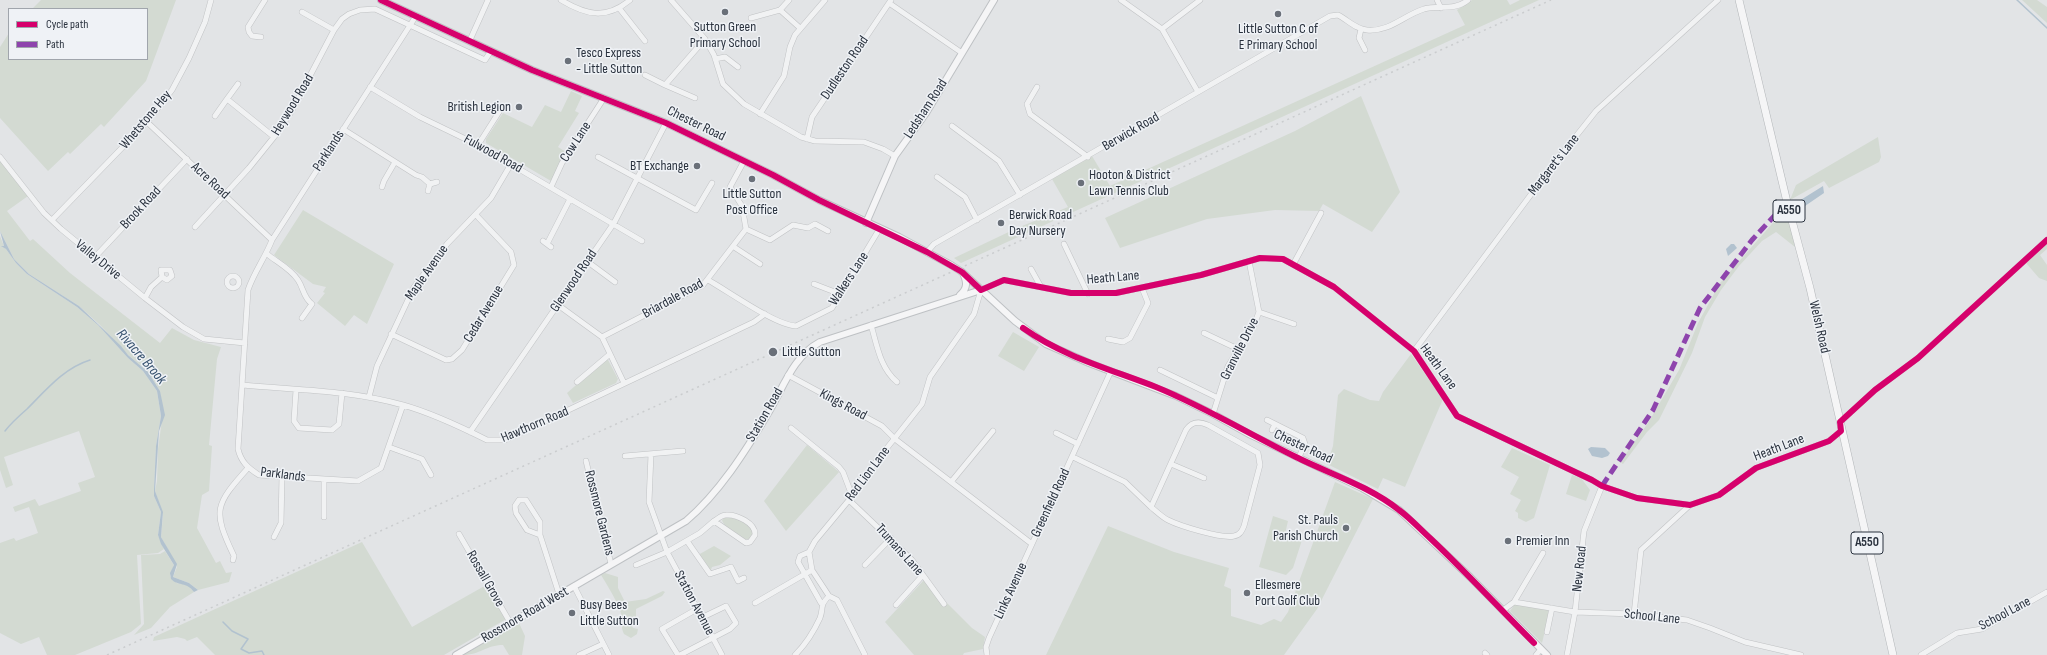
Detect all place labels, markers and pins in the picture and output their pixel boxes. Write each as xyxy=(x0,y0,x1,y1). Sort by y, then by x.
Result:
marker: Sutton Green Primary School xyxy=(720,7,730,17)
marker: Little Sutton C of E Primary School xyxy=(1273,9,1283,19)
place label: Sutton Green Primary School xyxy=(690,19,760,52)
place label: Little Sutton C of E Primary School xyxy=(1238,21,1318,54)
place label: Tesco Express - Little Sutton xyxy=(576,45,642,78)
marker: Tesco Express - Little Sutton xyxy=(563,56,573,66)
place label: British Legion xyxy=(447,99,511,115)
marker: British Legion xyxy=(514,102,524,112)
place label: BT Exchange xyxy=(630,158,689,174)
marker: BT Exchange xyxy=(692,161,702,171)
place label: Hooton & District Lawn Tennis Club xyxy=(1089,167,1170,200)
marker: Little Sutton Post Office xyxy=(747,174,757,184)
marker: Hooton & District Lawn Tennis Club xyxy=(1076,178,1086,188)
place label: Little Sutton Post Office xyxy=(723,186,781,218)
place label: Berwick Road Day Nursery xyxy=(1009,207,1072,240)
marker: Berwick Road Day Nursery xyxy=(996,218,1006,228)
place label: Little Sutton xyxy=(782,344,841,360)
marker: Little Sutton xyxy=(767,346,779,358)
place label: St. Pauls Parish Church xyxy=(1273,512,1338,544)
marker: St. Pauls Parish Church xyxy=(1341,523,1351,533)
place label: Premier Inn xyxy=(1516,533,1570,549)
marker: Premier Inn xyxy=(1503,536,1513,546)
place label: Ellesmere Port Golf Club xyxy=(1255,577,1320,610)
marker: Ellesmere Port Golf Club xyxy=(1242,588,1252,598)
place label: Busy Bees Little Sutton xyxy=(580,597,639,630)
marker: Busy Bees Little Sutton xyxy=(567,608,577,618)

